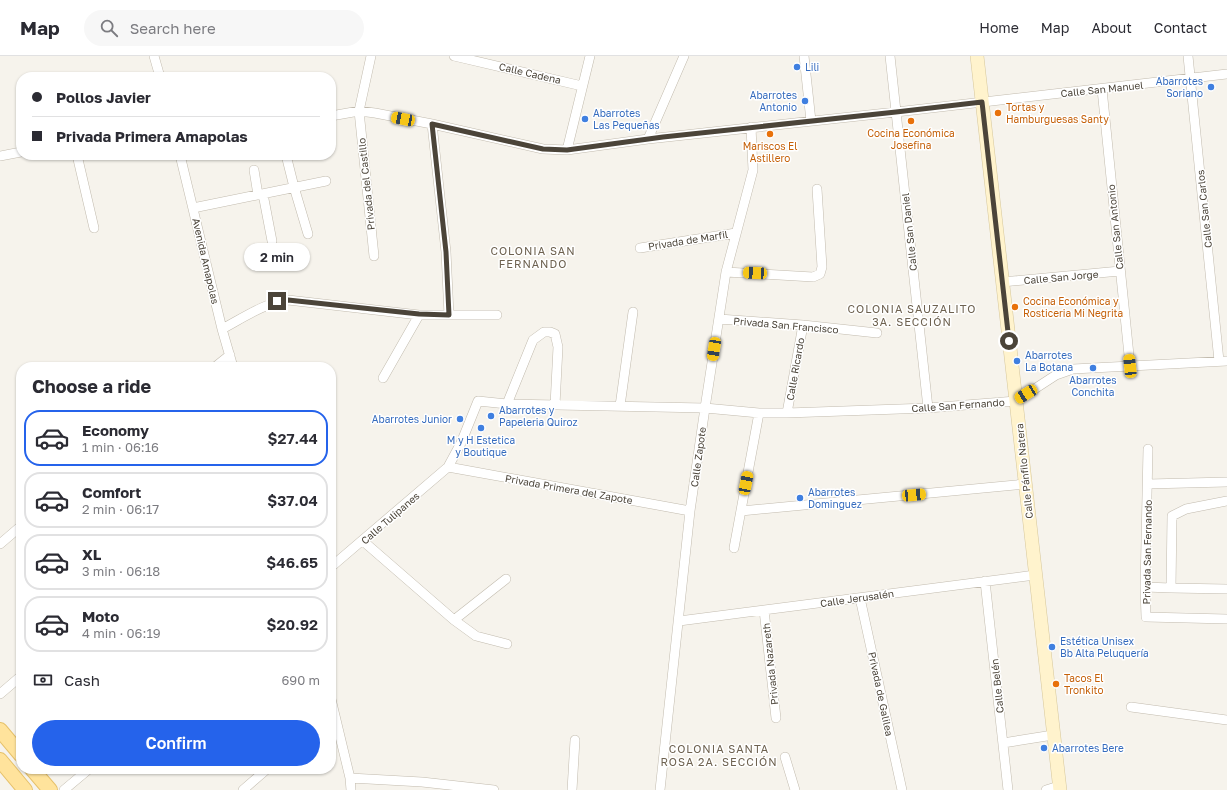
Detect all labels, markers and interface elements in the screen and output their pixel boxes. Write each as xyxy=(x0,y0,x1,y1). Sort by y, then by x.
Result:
search box xyxy=(84,10,364,46)
text: Map xyxy=(20,16,60,39)
icon: search xyxy=(98,17,120,39)
text: Search here xyxy=(130,19,216,37)
text: Home xyxy=(979,19,1019,36)
text: Map xyxy=(1041,19,1069,36)
text: About xyxy=(1091,19,1132,36)
text: Contact xyxy=(1154,19,1207,36)
street label: Calle Cadena xyxy=(498,60,562,86)
place label: Lili xyxy=(805,61,819,73)
marker: Lili xyxy=(792,62,802,72)
place label: Abarrotes Soriano xyxy=(1156,75,1203,99)
street label: Calle San Manuel xyxy=(1060,79,1144,99)
marker: Abarrotes Soriano xyxy=(1206,82,1216,92)
text: Pollos Javier xyxy=(56,88,151,106)
place label: Abarrotes Antonio xyxy=(750,89,797,113)
marker: Abarrotes Antonio xyxy=(800,96,810,106)
place label: Tortas y Hamburguesas Santy xyxy=(1006,101,1109,125)
place label: Abarrotes Las Pequeñas xyxy=(593,107,660,131)
marker: Tortas y Hamburguesas Santy xyxy=(993,108,1003,118)
car xyxy=(390,111,416,127)
marker: Abarrotes Las Pequeñas xyxy=(580,114,590,124)
marker: Cocina Económica Josefina xyxy=(906,116,916,126)
text: Privada Primera Amapolas xyxy=(56,127,248,145)
place label: Cocina Económica Josefina xyxy=(867,127,955,151)
marker: Mariscos El Astillero xyxy=(765,129,775,139)
street label: Privada del Castillo xyxy=(355,137,377,231)
place label: Mariscos El Astillero xyxy=(743,140,797,164)
street label: Calle San Carlos xyxy=(1194,169,1214,249)
street label: Calle San Antonio xyxy=(1105,184,1125,270)
street label: Calle San Daniel xyxy=(899,192,919,272)
street label: Avenida Amapolas xyxy=(190,217,222,305)
street label: Privada de Marfil xyxy=(647,228,729,252)
callout: 2 min xyxy=(244,243,310,271)
district label: COLONIA SAN FERNANDO xyxy=(490,244,576,270)
text: 2 min xyxy=(260,249,294,265)
car xyxy=(743,266,767,280)
street label: Calle San Jorge xyxy=(1023,268,1099,286)
route end xyxy=(268,292,286,310)
place label: Cocina Económica y Rosticeria Mi Negrita xyxy=(1023,295,1123,319)
district label: COLONIA SAUZALITO 3A. SECCIÓN xyxy=(848,302,976,328)
marker: Cocina Económica y Rosticeria Mi Negrita xyxy=(1010,302,1020,312)
street label: Privada San Francisco xyxy=(733,314,839,336)
route start xyxy=(1000,332,1018,350)
car xyxy=(706,336,722,362)
street label: Calle Ricardo xyxy=(784,337,806,401)
place label: Abarrotes La Botana xyxy=(1025,349,1073,373)
car xyxy=(1123,353,1137,379)
marker: Abarrotes La Botana xyxy=(1012,356,1022,366)
marker: Abarrotes Conchita xyxy=(1088,363,1098,373)
place label: Abarrotes Conchita xyxy=(1069,374,1117,398)
text: Choose a ride xyxy=(32,375,151,397)
car xyxy=(1013,383,1039,405)
street label: Calle San Fernando xyxy=(911,396,1005,414)
place label: Abarrotes y Papeleria Quiroz xyxy=(499,404,578,428)
marker: Abarrotes y Papeleria Quiroz xyxy=(486,411,496,421)
place label: Abarrotes Junior xyxy=(372,413,452,425)
marker: Abarrotes Junior xyxy=(455,414,465,424)
icon: car xyxy=(34,420,70,456)
text: Economy xyxy=(82,421,149,439)
marker: M y H Estetica y Boutique xyxy=(476,423,486,433)
street label: Calle Pánfilo Natera xyxy=(1013,423,1035,519)
street label: Calle Zapote xyxy=(688,426,708,488)
text: $27.44 xyxy=(268,429,318,447)
place label: M y H Estetica y Boutique xyxy=(447,434,515,458)
text: 1 min · 06:16 xyxy=(82,439,159,455)
car xyxy=(738,470,754,496)
street label: Privada Primera del Zapote xyxy=(504,472,634,506)
icon: car xyxy=(34,482,70,518)
text: Comfort xyxy=(82,483,141,501)
place label: Abarrotes Dominguez xyxy=(808,486,862,510)
car xyxy=(902,488,926,502)
street label: Calle Tulipanes xyxy=(358,489,422,547)
text: $37.04 xyxy=(267,491,318,509)
marker: Abarrotes Dominguez xyxy=(795,493,805,503)
street label: Privada San Fernando xyxy=(1140,500,1154,604)
text: 2 min · 06:17 xyxy=(82,501,159,517)
icon: car xyxy=(34,544,70,580)
text: XL xyxy=(82,545,101,563)
text: $46.65 xyxy=(266,553,318,571)
text: 3 min · 06:18 xyxy=(82,563,160,579)
street label: Calle Jerusalén xyxy=(819,587,895,609)
icon: car xyxy=(34,606,70,642)
text: Moto xyxy=(82,607,119,625)
text: $20.92 xyxy=(267,615,318,633)
street label: Privada Nazareth xyxy=(760,623,780,705)
text: 4 min · 06:19 xyxy=(82,625,161,641)
place label: Estética Unisex Bb Alta Peluquería xyxy=(1060,635,1149,659)
marker: Estética Unisex Bb Alta Peluquería xyxy=(1047,642,1057,652)
street label: Privada de Galilea xyxy=(866,651,896,737)
street label: Calle Belén xyxy=(988,658,1006,714)
icon: cash xyxy=(32,669,54,691)
text: Cash xyxy=(64,671,100,689)
text: 690 m xyxy=(281,672,320,688)
place label: Tacos El Tronkito xyxy=(1064,672,1104,696)
marker: Tacos El Tronkito xyxy=(1051,679,1061,689)
button: Confirm xyxy=(32,720,320,766)
district label: COLONIA SANTA ROSA 2A. SECCIÓN xyxy=(660,742,778,768)
place label: Abarrotes Bere xyxy=(1052,742,1124,754)
marker: Abarrotes Bere xyxy=(1039,743,1049,753)

